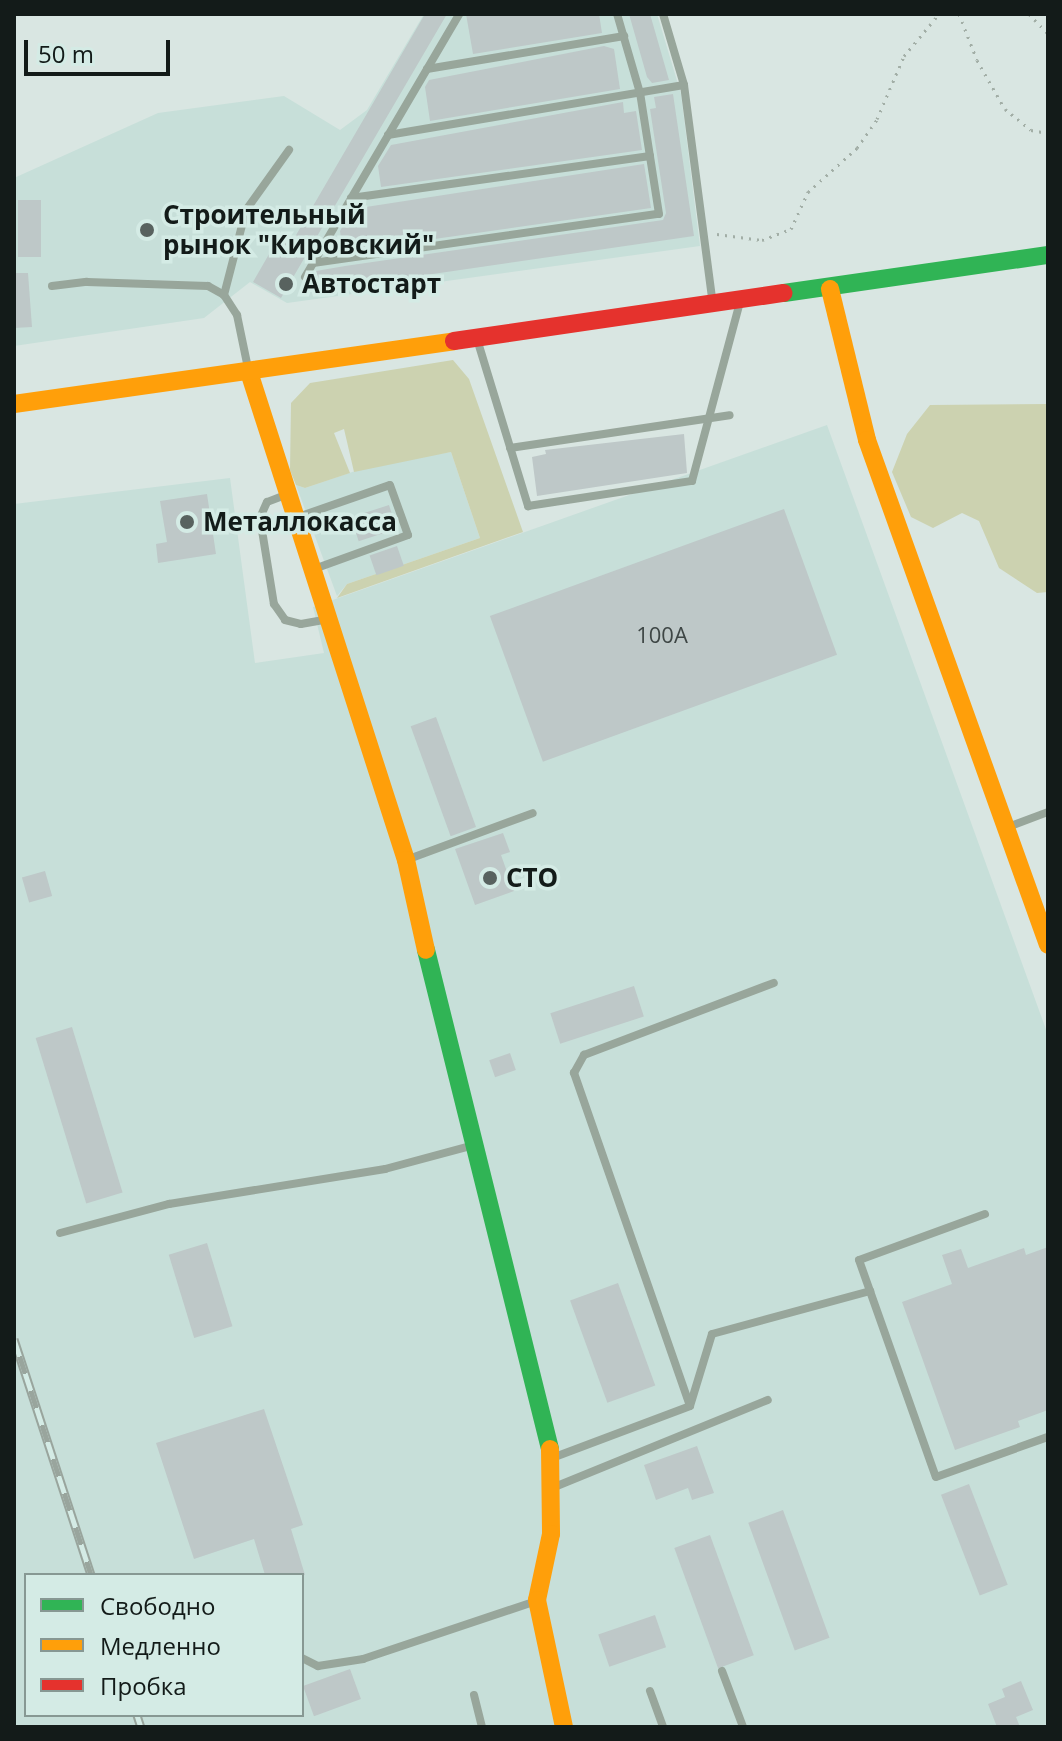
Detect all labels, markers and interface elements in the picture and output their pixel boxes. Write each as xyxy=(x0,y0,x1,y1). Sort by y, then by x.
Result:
scale bar xyxy=(28,24,174,74)
text: 50 m xyxy=(38,37,94,70)
place label: Строительный рынок "Кировский" xyxy=(163,199,434,260)
marker: Строительный рынок "Кировский" xyxy=(138,221,156,239)
place label: Автостарт xyxy=(302,268,441,300)
marker: Автостарт xyxy=(277,275,295,293)
place label: Металлокасса xyxy=(203,506,397,538)
marker: Металлокасса xyxy=(178,513,196,531)
house number: 100А xyxy=(636,622,688,648)
place label: СТО xyxy=(506,862,558,894)
marker: СТО xyxy=(481,869,499,887)
legend xyxy=(24,1573,304,1717)
text: Свободно xyxy=(100,1589,215,1622)
text: Медленно xyxy=(100,1629,221,1662)
text: Пробка xyxy=(100,1669,187,1702)

